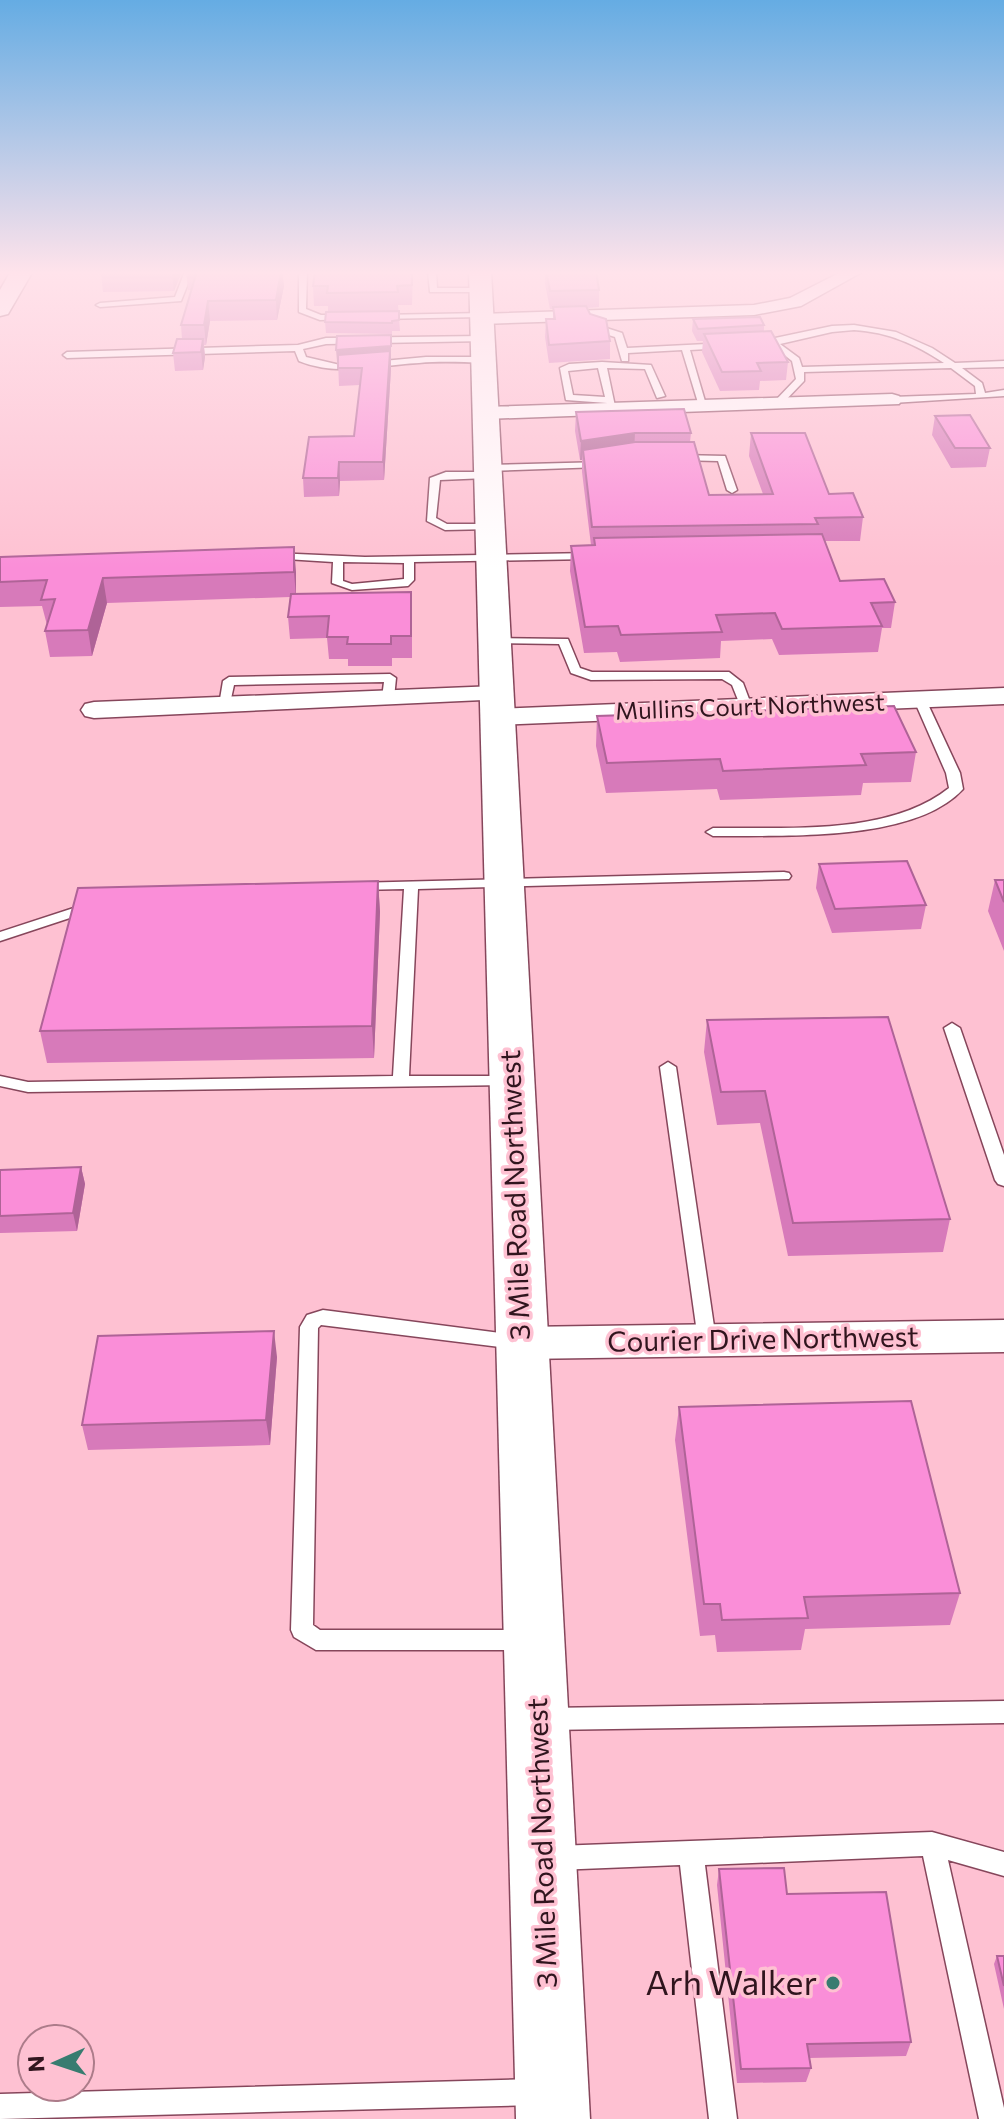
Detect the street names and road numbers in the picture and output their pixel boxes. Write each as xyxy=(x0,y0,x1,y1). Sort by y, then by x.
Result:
street label: Mullins Court Northwest xyxy=(615,686,885,725)
street label: 3 Mile Road Northwest xyxy=(492,1049,536,1341)
street label: Courier Drive Northwest xyxy=(607,1318,919,1358)
street label: 3 Mile Road Northwest xyxy=(519,1697,563,1989)

